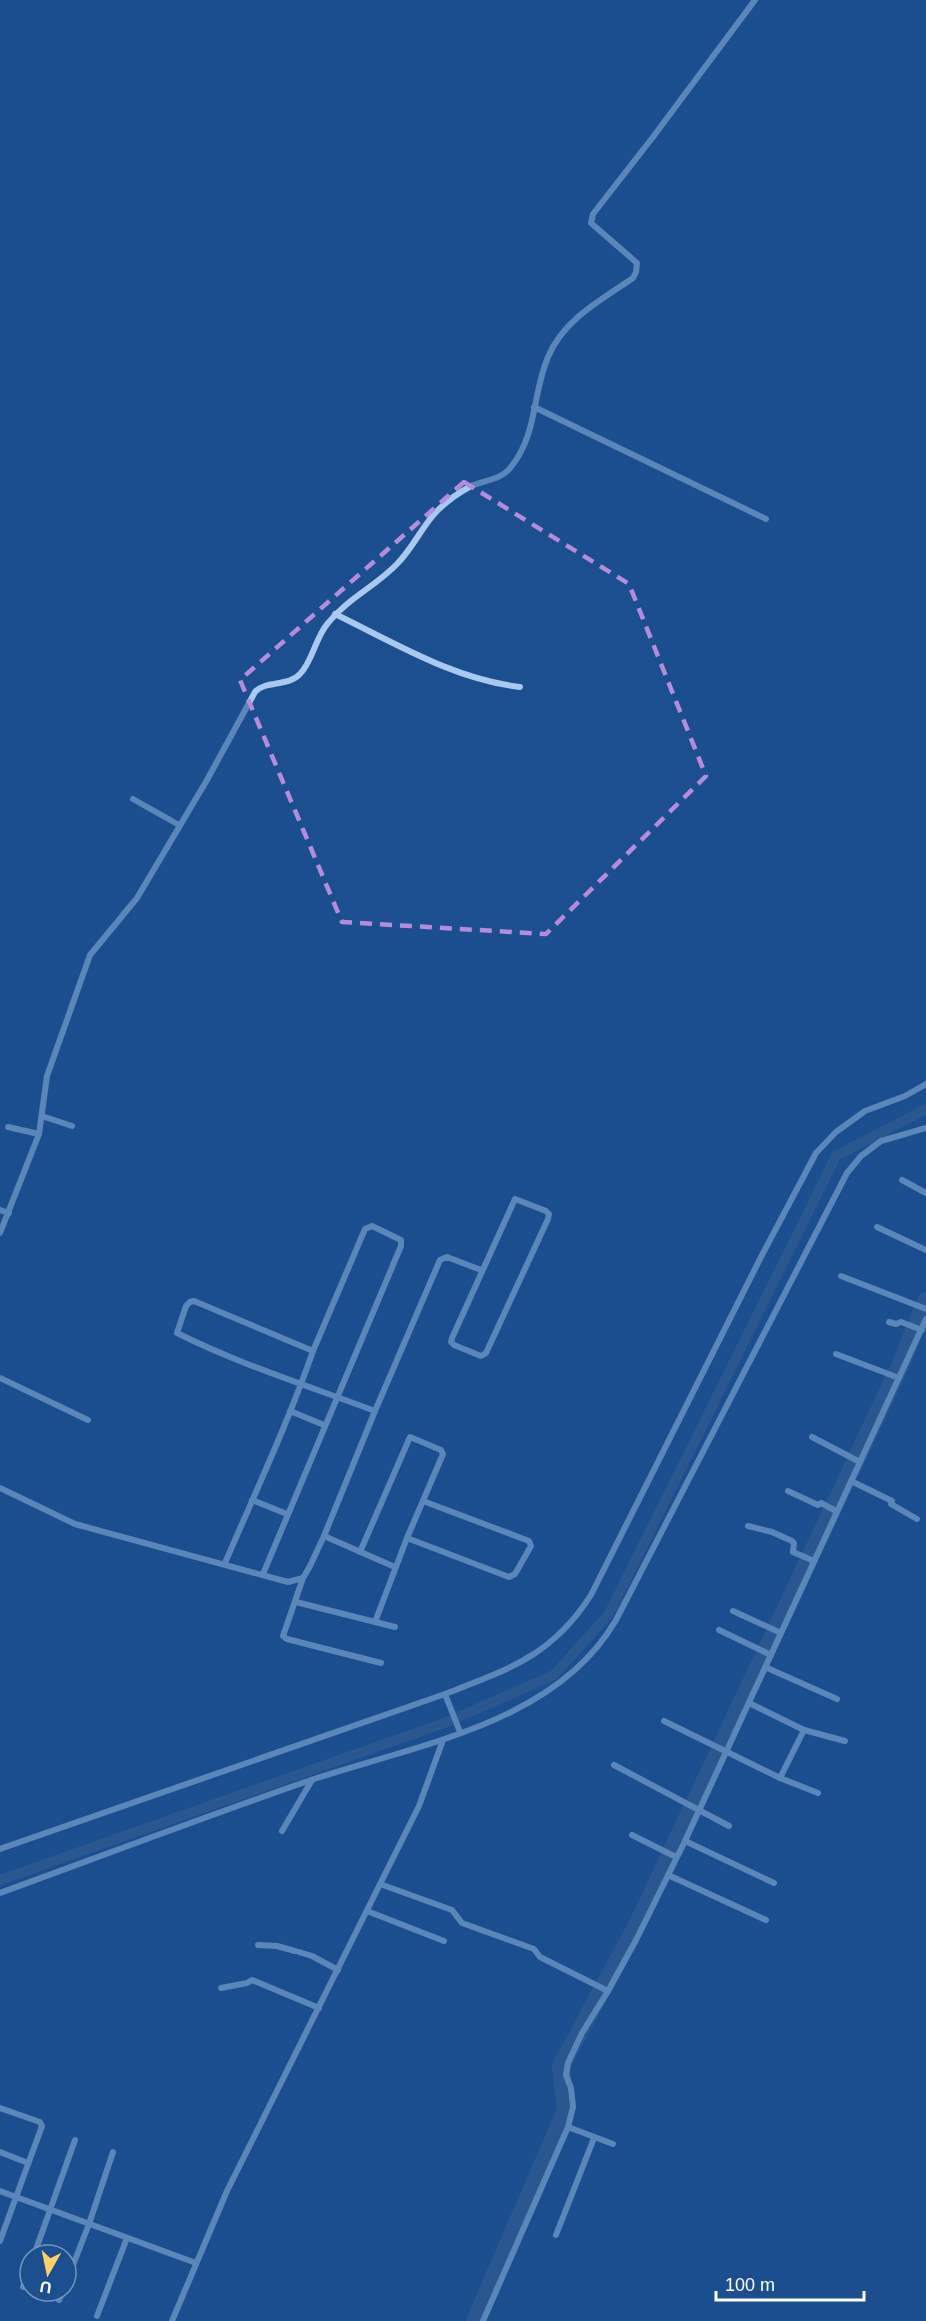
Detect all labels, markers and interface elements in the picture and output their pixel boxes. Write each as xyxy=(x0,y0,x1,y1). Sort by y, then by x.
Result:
north arrow xyxy=(18,2243,78,2303)
scale bar xyxy=(716,2264,864,2302)
text: 100 m xyxy=(725,2275,775,2295)
text: U xyxy=(39,2278,53,2297)

